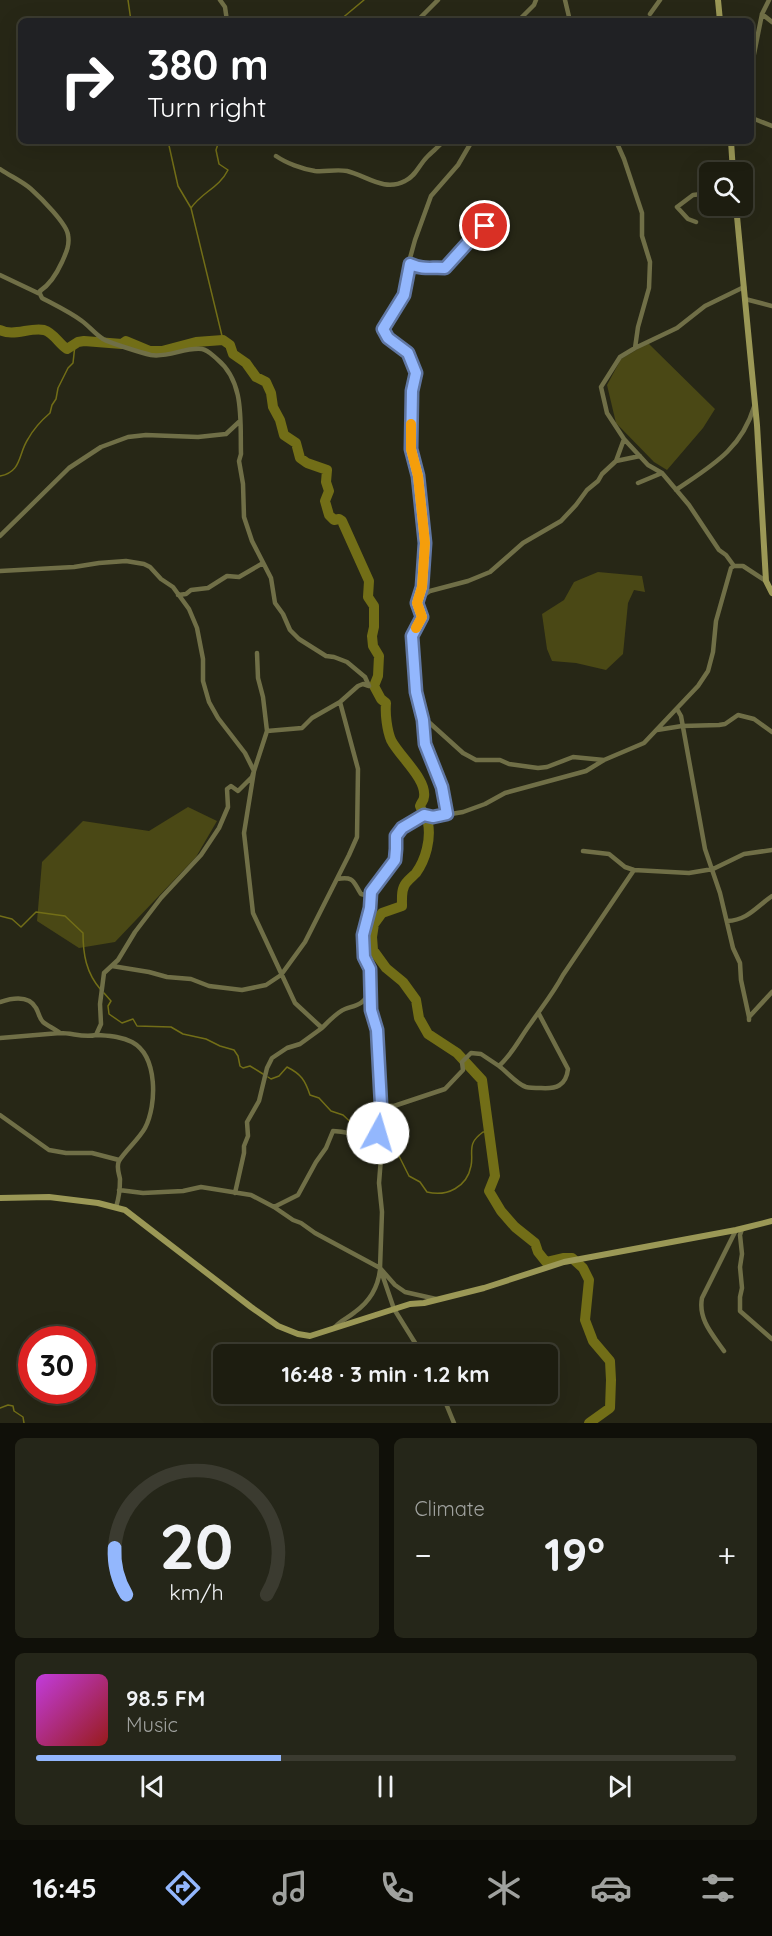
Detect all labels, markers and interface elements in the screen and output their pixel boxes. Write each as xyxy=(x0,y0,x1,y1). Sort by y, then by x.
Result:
text: 380 m xyxy=(147,38,269,91)
icon: right xyxy=(48,42,126,120)
text: Turn right xyxy=(147,90,266,124)
map controls xyxy=(699,162,753,216)
button: search xyxy=(699,162,753,216)
pin xyxy=(459,200,510,251)
icon: arrive xyxy=(468,209,501,242)
position arrow xyxy=(346,1101,410,1165)
speed limit sign: 30 xyxy=(18,1326,96,1404)
text: 16:48 · 3 min · 1.2 km xyxy=(281,1360,490,1388)
text: Climate xyxy=(415,1496,485,1521)
text: 20 xyxy=(160,1507,234,1585)
text: 19° xyxy=(544,1526,605,1582)
text: − xyxy=(415,1534,432,1575)
text: + xyxy=(717,1534,736,1575)
text: km/h xyxy=(170,1579,224,1605)
text: 98.5 FM xyxy=(126,1684,205,1712)
text: Music xyxy=(126,1712,178,1737)
icon: previous xyxy=(136,1770,169,1803)
icon: pause xyxy=(369,1770,402,1803)
icon: next xyxy=(603,1770,636,1803)
icon: directions xyxy=(162,1867,204,1909)
icon: music xyxy=(269,1867,311,1909)
icon: phone xyxy=(376,1867,418,1909)
icon: climate xyxy=(483,1867,525,1909)
icon: car xyxy=(590,1867,632,1909)
icon: filters xyxy=(697,1867,739,1909)
text: 16:45 xyxy=(33,1871,97,1905)

